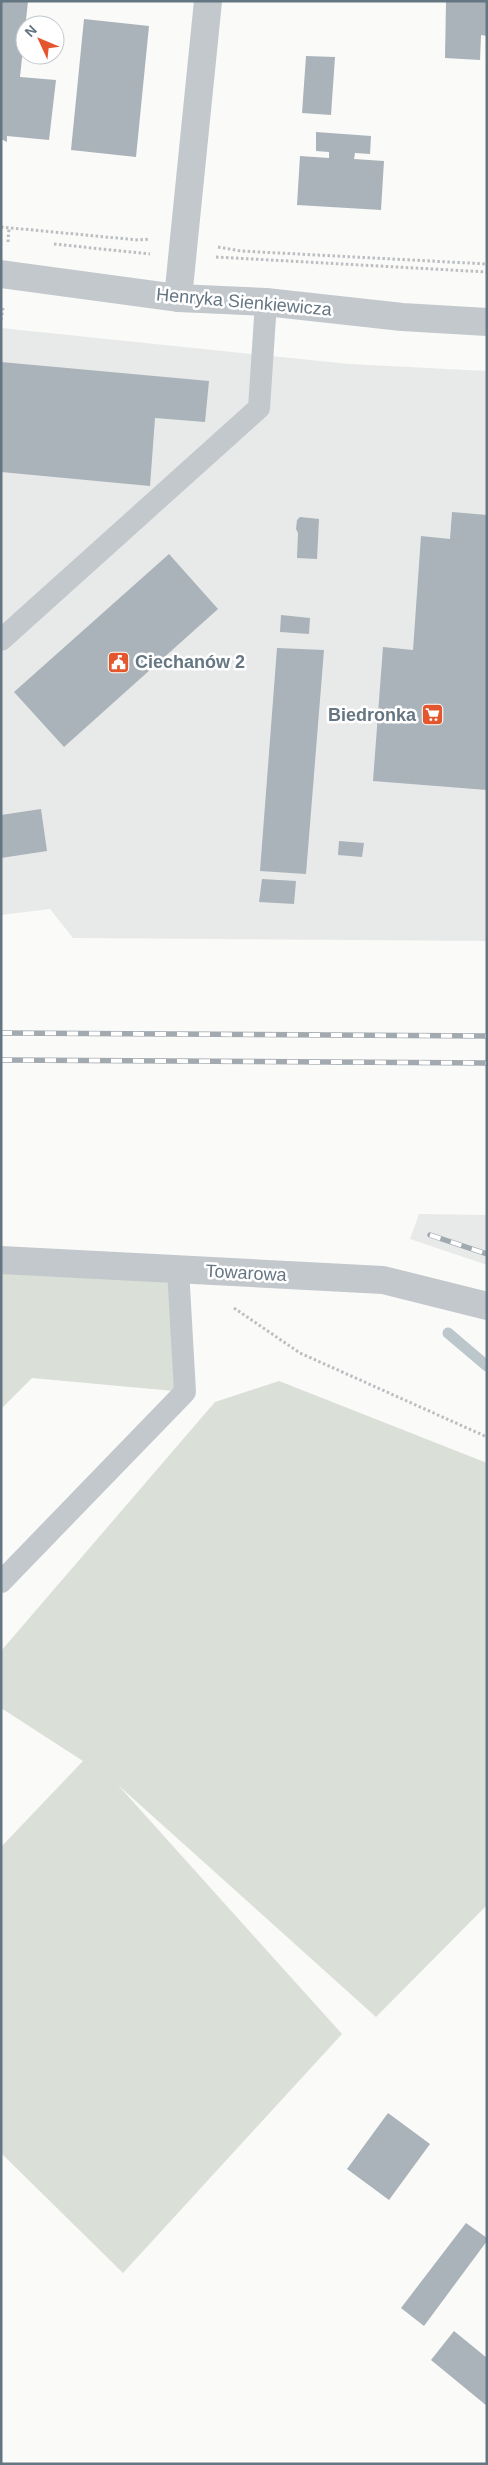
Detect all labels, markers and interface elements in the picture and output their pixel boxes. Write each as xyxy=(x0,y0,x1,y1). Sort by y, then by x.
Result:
north arrow xyxy=(15,15,65,65)
text: N xyxy=(21,22,40,40)
street label: Henryka Sienkiewicza xyxy=(155,284,334,320)
public building icon: Ciechanów 2 xyxy=(107,650,131,674)
place label: Ciechanów 2 xyxy=(135,652,245,672)
supermarket icon: Biedronka xyxy=(420,703,444,727)
place label: Biedronka xyxy=(328,705,417,725)
street label: Towarowa xyxy=(205,1261,288,1285)

